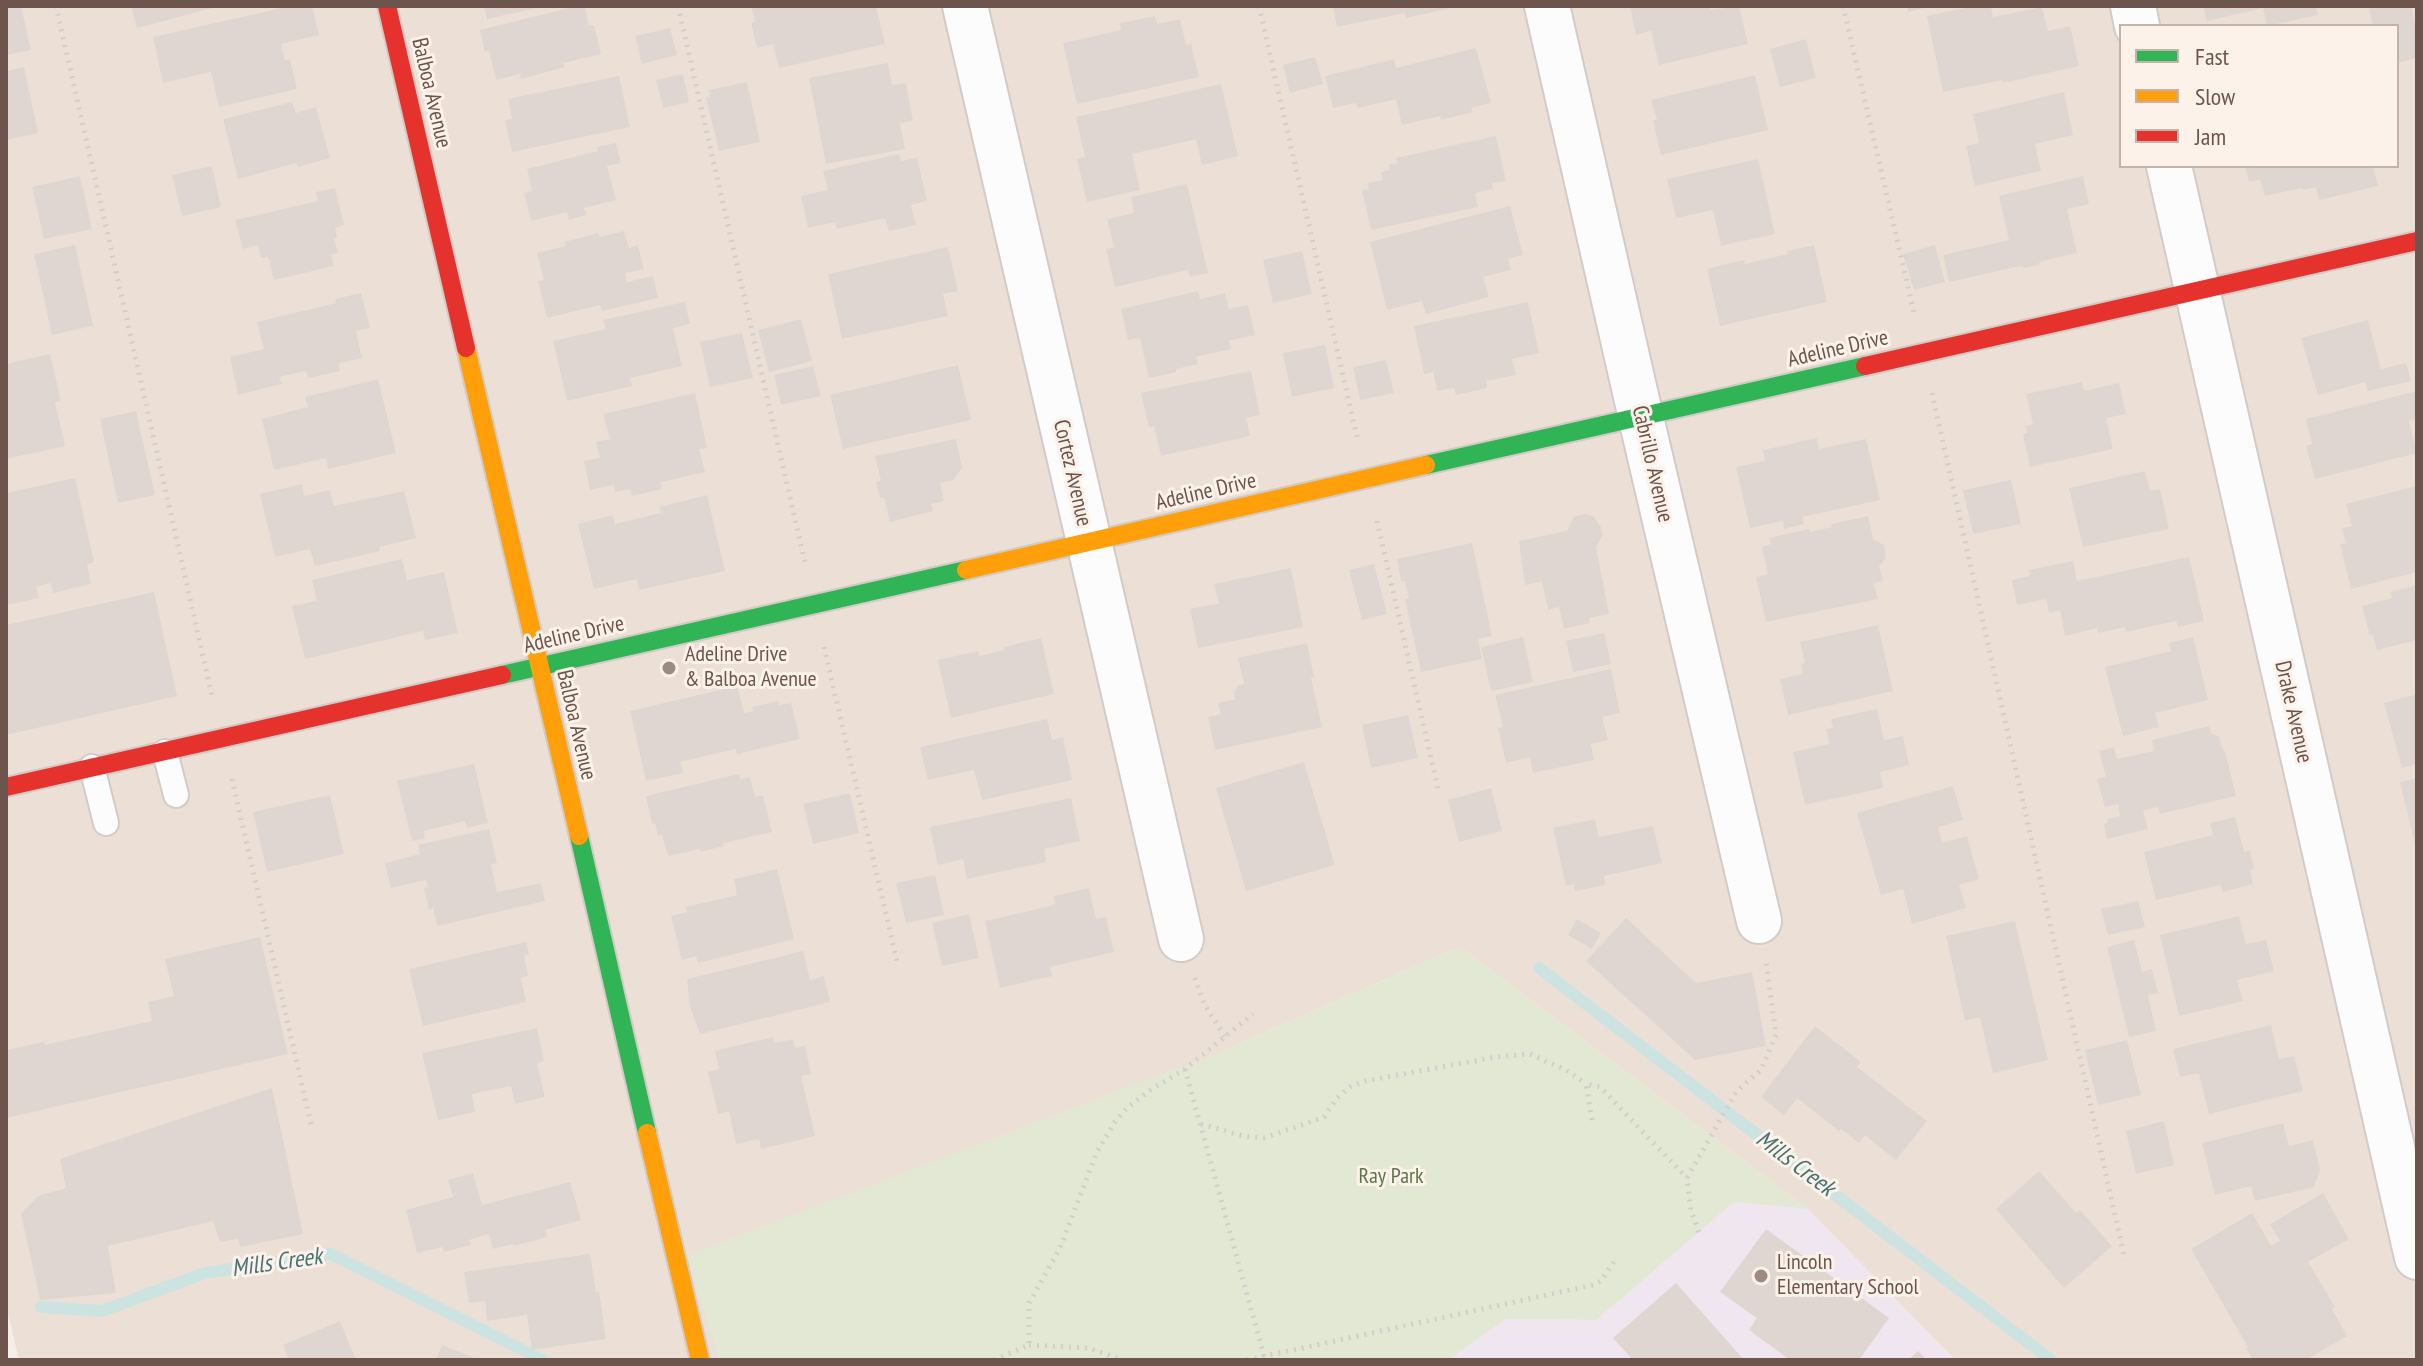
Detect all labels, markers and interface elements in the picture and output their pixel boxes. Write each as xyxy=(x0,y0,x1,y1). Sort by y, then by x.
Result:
legend xyxy=(2119,24,2399,168)
street label: Balboa Avenue xyxy=(405,35,457,151)
text: Fast xyxy=(2195,41,2229,72)
text: Slow xyxy=(2195,81,2235,112)
text: Jam xyxy=(2195,121,2226,152)
street label: Adeline Drive xyxy=(1785,325,1891,373)
street label: Cabrillo Avenue xyxy=(1626,403,1678,525)
street label: Cortez Avenue xyxy=(1047,417,1097,529)
street label: Adeline Drive xyxy=(1153,468,1259,516)
street label: Adeline Drive xyxy=(521,611,627,659)
place label: Adeline Drive & Balboa Avenue xyxy=(685,642,817,694)
street label: Drake Avenue xyxy=(2268,658,2318,766)
marker: Adeline Drive & Balboa Avenue xyxy=(660,659,678,677)
street label: Balboa Avenue xyxy=(550,667,602,783)
water label: Mills Creek xyxy=(1750,1125,1840,1203)
park label: Ray Park xyxy=(1359,1164,1423,1190)
water label: Mills Creek xyxy=(230,1242,324,1284)
place label: Lincoln Elementary School xyxy=(1777,1250,1919,1302)
marker: Lincoln Elementary School xyxy=(1752,1267,1770,1285)

